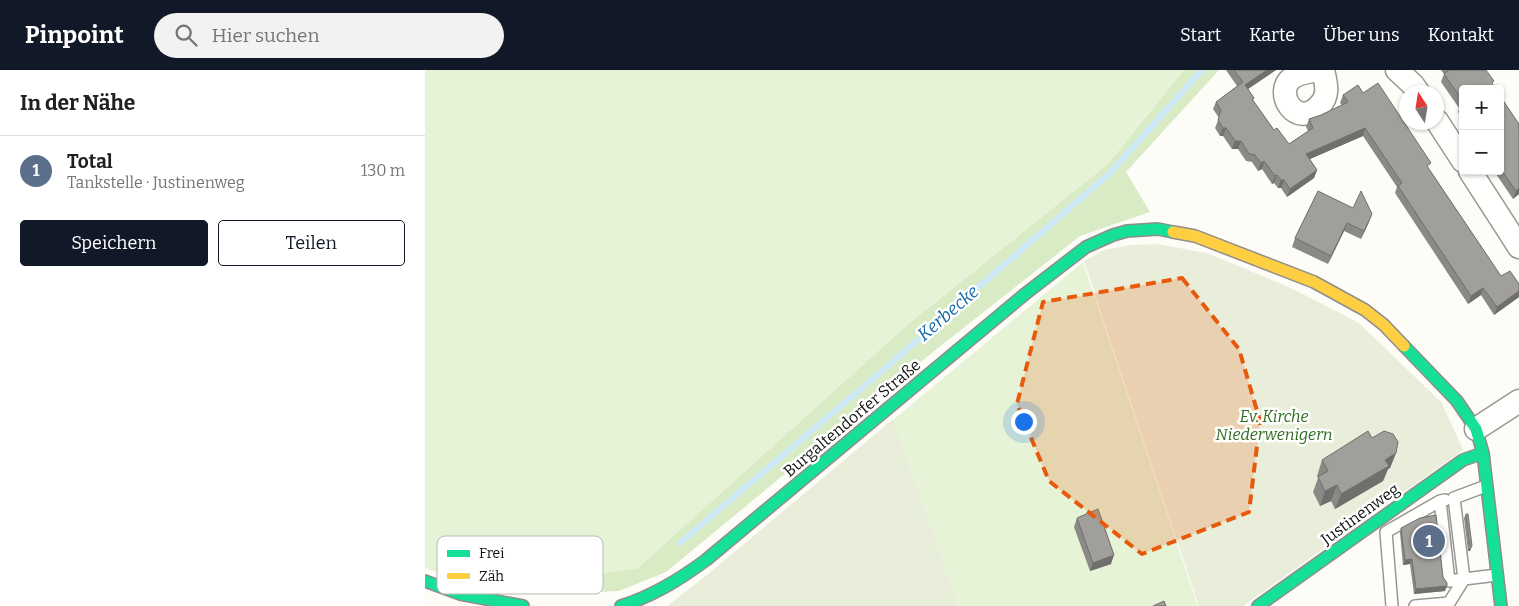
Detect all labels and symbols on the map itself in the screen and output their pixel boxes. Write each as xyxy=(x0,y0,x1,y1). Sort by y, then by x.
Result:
north arrow xyxy=(1399,85,1444,130)
water label: Kerbecke xyxy=(913,280,983,346)
street label: Burgaltendorfer Straße xyxy=(780,355,924,481)
park label: Ev. Kirche Niederwenigern xyxy=(1216,407,1332,444)
your location xyxy=(1011,409,1037,435)
street label: Justinenweg xyxy=(1316,479,1403,549)
pin: 1 xyxy=(1413,522,1445,560)
legend xyxy=(437,536,603,594)
text: Frei xyxy=(479,545,504,562)
text: Zäh xyxy=(479,568,504,585)

